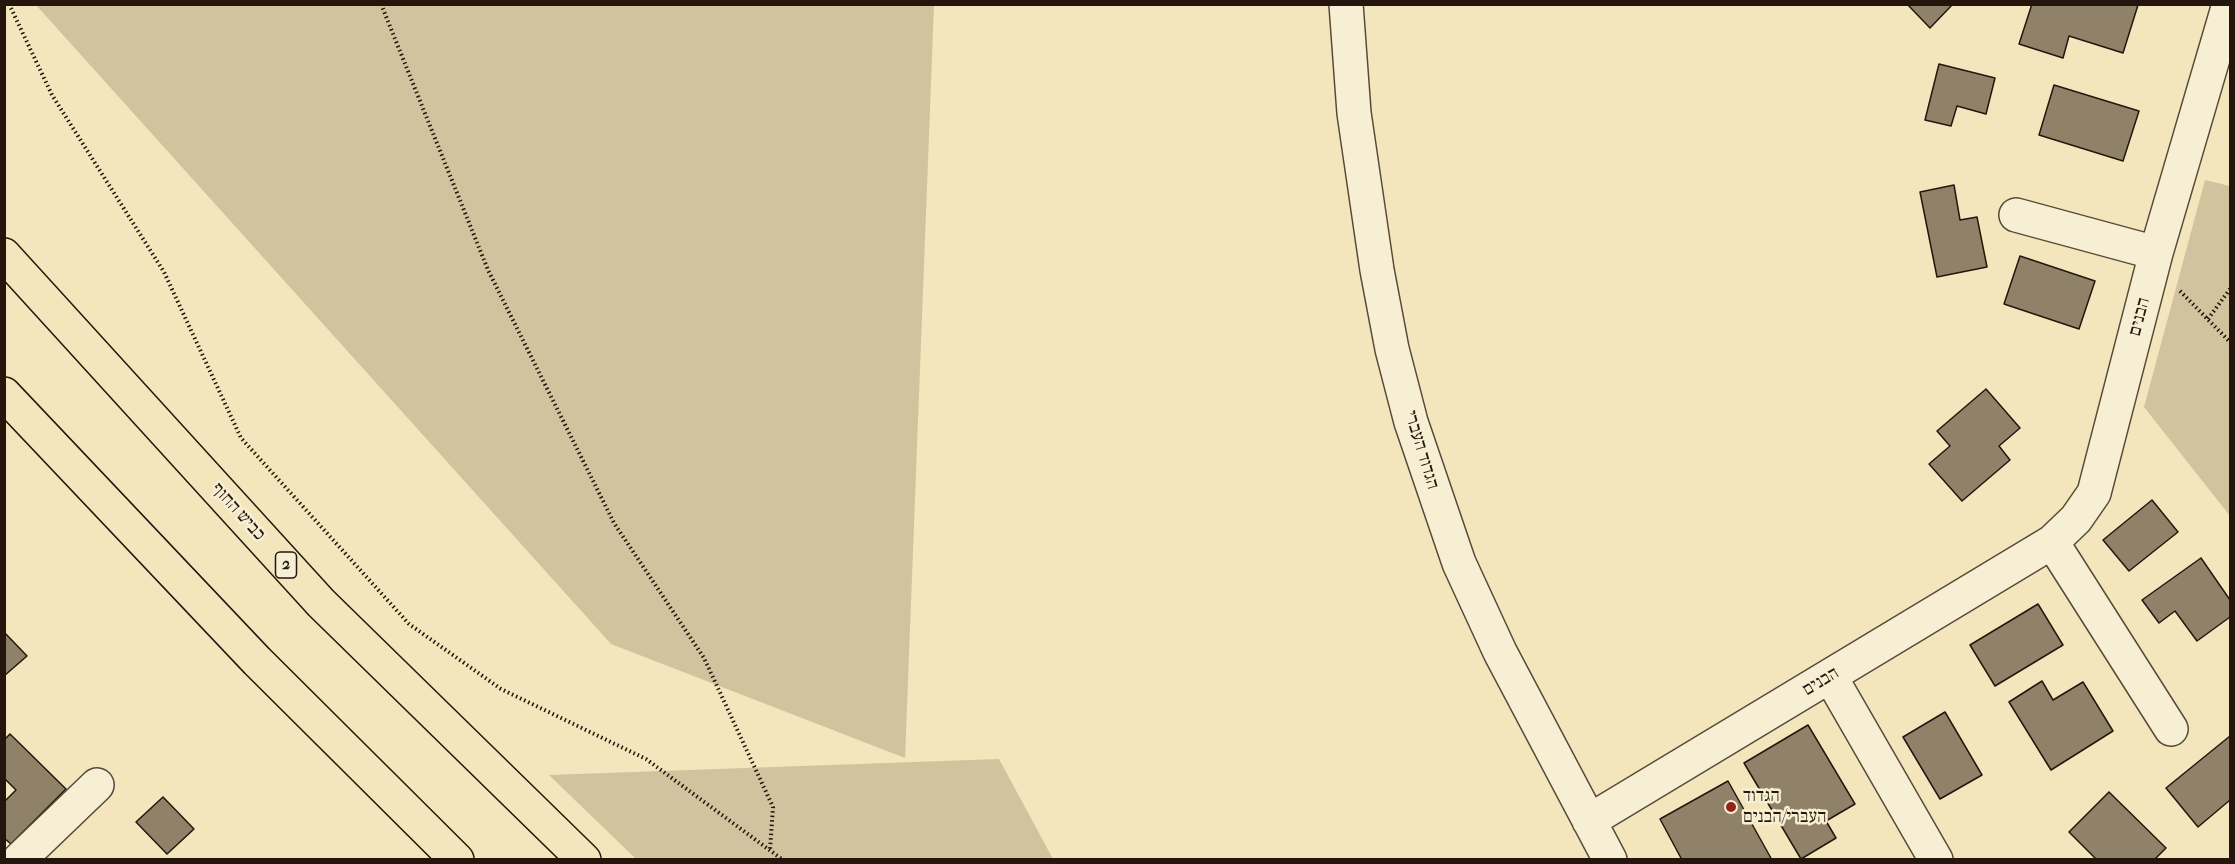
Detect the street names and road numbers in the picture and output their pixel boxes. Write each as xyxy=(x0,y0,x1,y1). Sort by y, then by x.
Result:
street label: הבנים xyxy=(2125,295,2155,339)
street label: הגדוד העברי xyxy=(1399,408,1443,492)
street label: כביש החוף xyxy=(207,479,269,545)
road number: 2 xyxy=(276,552,296,578)
street label: הבנים xyxy=(1799,663,1843,701)

